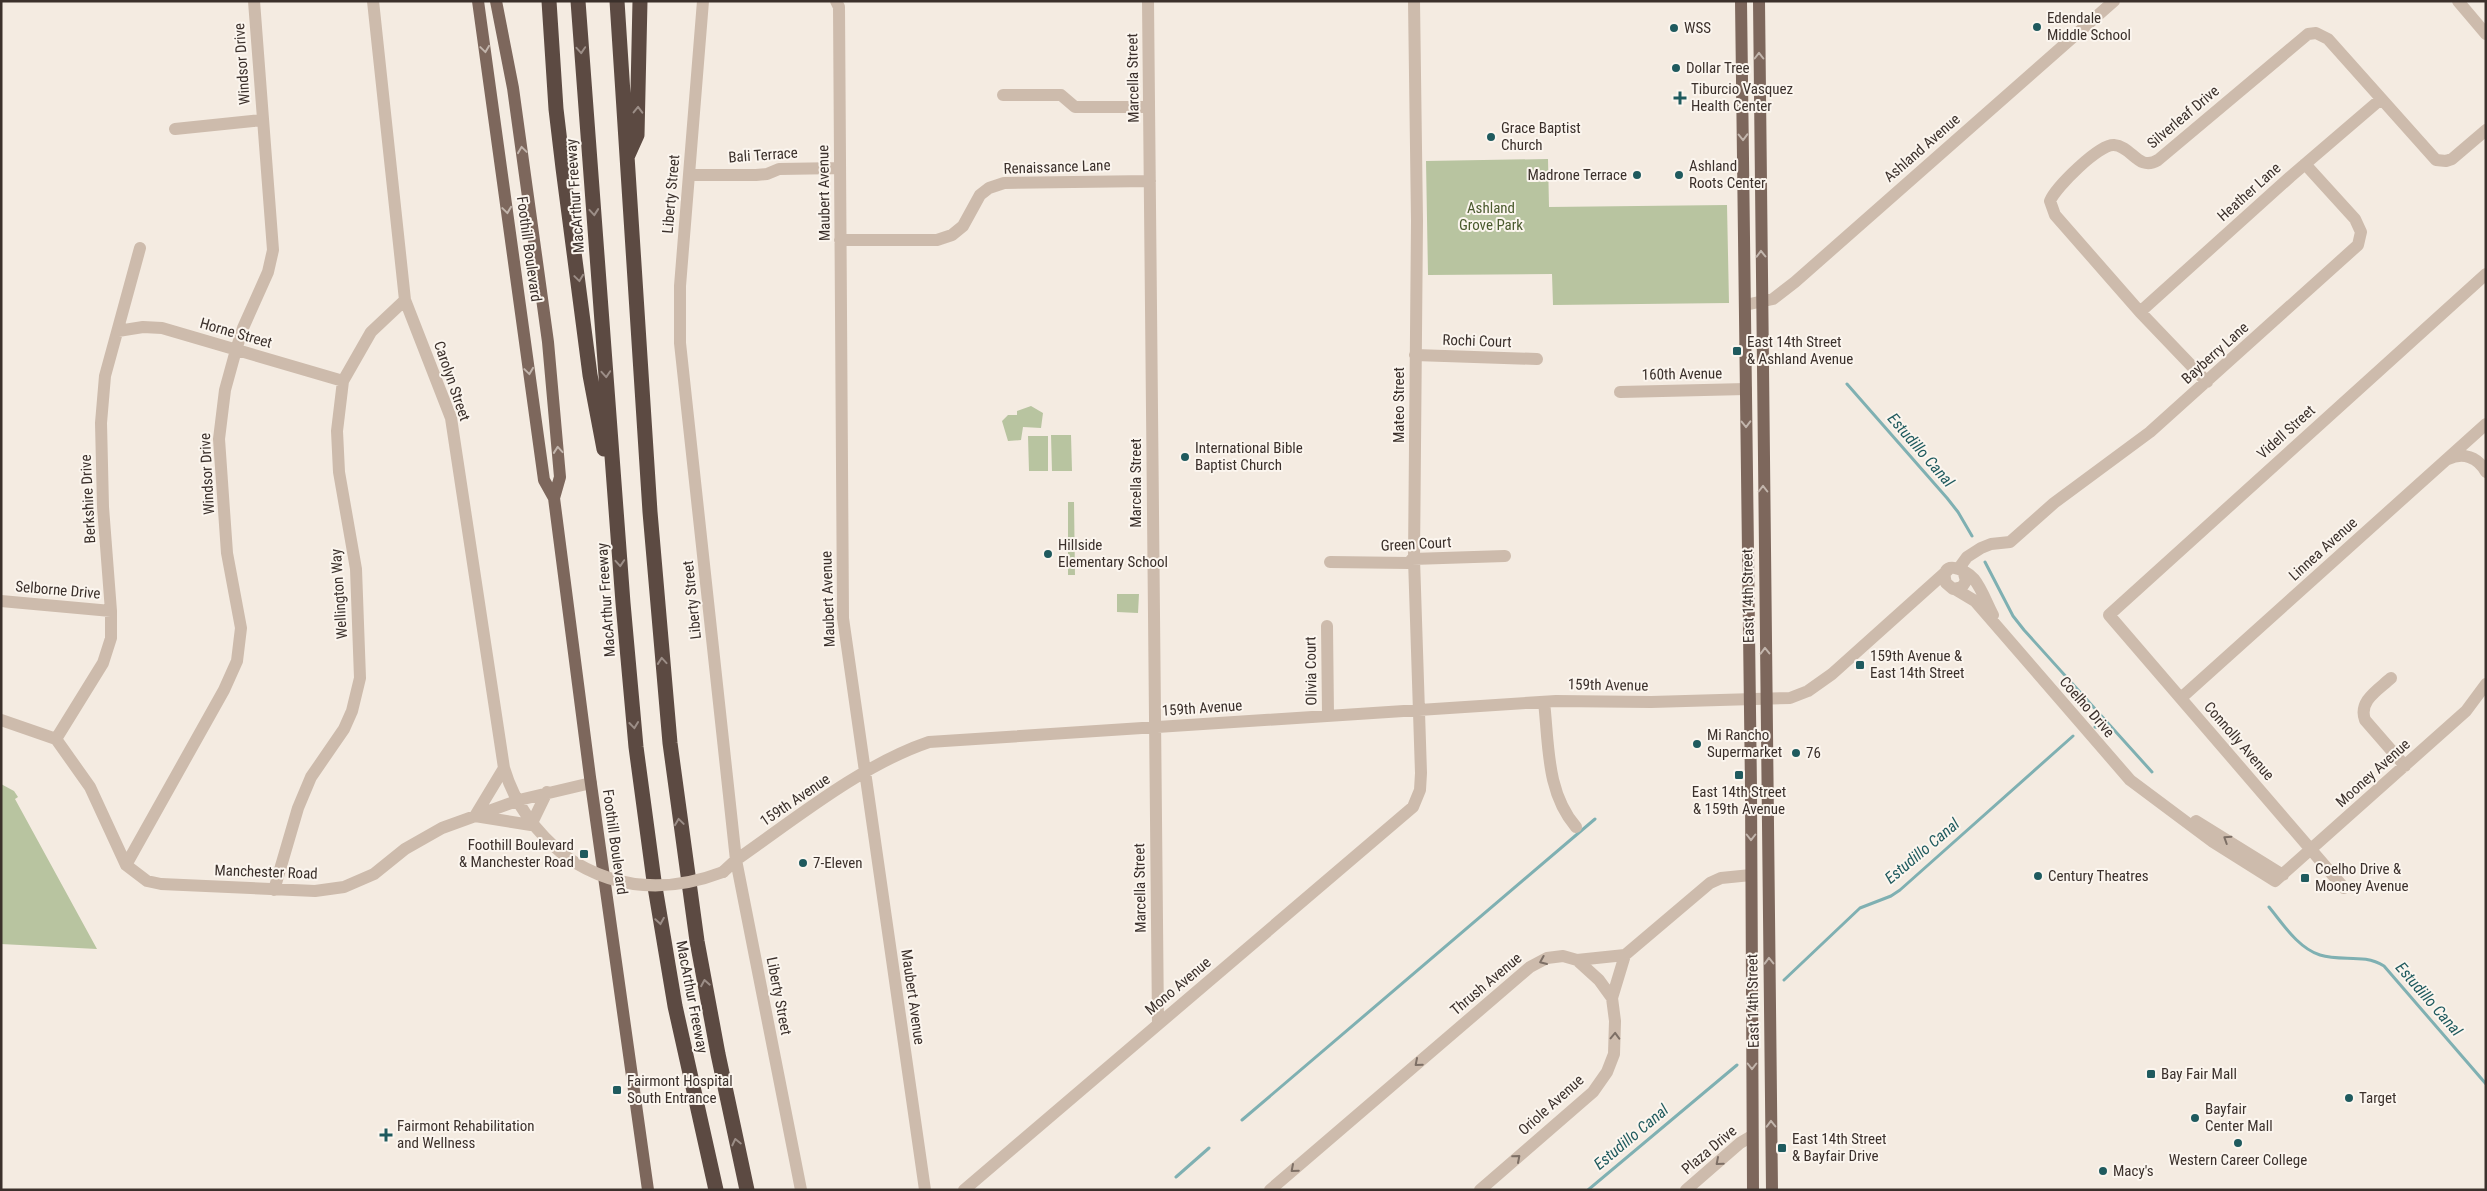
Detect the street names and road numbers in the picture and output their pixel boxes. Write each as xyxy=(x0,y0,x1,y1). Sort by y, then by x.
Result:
street label: Windsor Drive xyxy=(230,23,254,105)
street label: Marcella Street xyxy=(1123,33,1143,123)
street label: Silverleaf Drive xyxy=(2143,82,2223,152)
street label: Ashland Avenue xyxy=(1880,110,1964,186)
street label: MacArthur Freeway xyxy=(562,138,588,254)
street label: Bali Terrace xyxy=(728,144,798,166)
street label: Maubert Avenue xyxy=(814,145,834,241)
street label: Liberty Street xyxy=(659,154,683,234)
street label: Renaissance Lane xyxy=(1003,156,1111,178)
street label: Heather Lane xyxy=(2214,159,2284,225)
street label: Foothill Boulevard xyxy=(513,195,545,303)
street label: Horne Street xyxy=(198,314,274,352)
street label: Bayberry Lane xyxy=(2178,318,2252,388)
street label: Rochi Court xyxy=(1442,331,1512,351)
street label: Carolyn Street xyxy=(430,339,474,423)
street label: 160th Avenue xyxy=(1642,364,1722,384)
street label: Mateo Street xyxy=(1390,367,1408,443)
street label: Videll Street xyxy=(2253,401,2319,463)
street label: Windsor Drive xyxy=(196,433,218,515)
street label: Marcella Street xyxy=(1127,438,1145,528)
street label: Berkshire Drive xyxy=(77,454,99,544)
street label: Linnea Avenue xyxy=(2285,514,2361,584)
street label: Green Court xyxy=(1380,533,1452,555)
street label: MacArthur Freeway xyxy=(593,542,619,658)
street label: Wellington Way xyxy=(327,548,351,640)
street label: East 14th Street xyxy=(1738,549,1758,643)
street label: Maubert Avenue xyxy=(817,551,839,647)
street label: Liberty Street xyxy=(679,560,705,640)
street label: Selborne Drive xyxy=(15,577,101,603)
street label: Olivia Court xyxy=(1301,636,1321,706)
street label: Coelho Drive xyxy=(2056,673,2118,741)
street label: 159th Avenue xyxy=(1568,675,1648,695)
street label: 159th Avenue xyxy=(1161,696,1243,720)
street label: Connolly Avenue xyxy=(2200,698,2278,784)
street label: Mooney Avenue xyxy=(2332,735,2414,811)
street label: 159th Avenue xyxy=(757,770,833,830)
street label: Foothill Boulevard xyxy=(599,788,631,896)
street label: Marcella Street xyxy=(1130,843,1150,933)
street label: Manchester Road xyxy=(214,861,318,883)
street label: MacArthur Freeway xyxy=(672,939,712,1055)
street label: Maubert Avenue xyxy=(897,948,929,1046)
street label: Thrush Avenue xyxy=(1447,949,1525,1019)
street label: Mono Avenue xyxy=(1141,953,1215,1019)
street label: East 14th Street xyxy=(1743,954,1763,1048)
street label: Liberty Street xyxy=(763,955,795,1037)
street label: Oriole Avenue xyxy=(1515,1071,1587,1139)
street label: Plaza Drive xyxy=(1678,1122,1740,1178)

